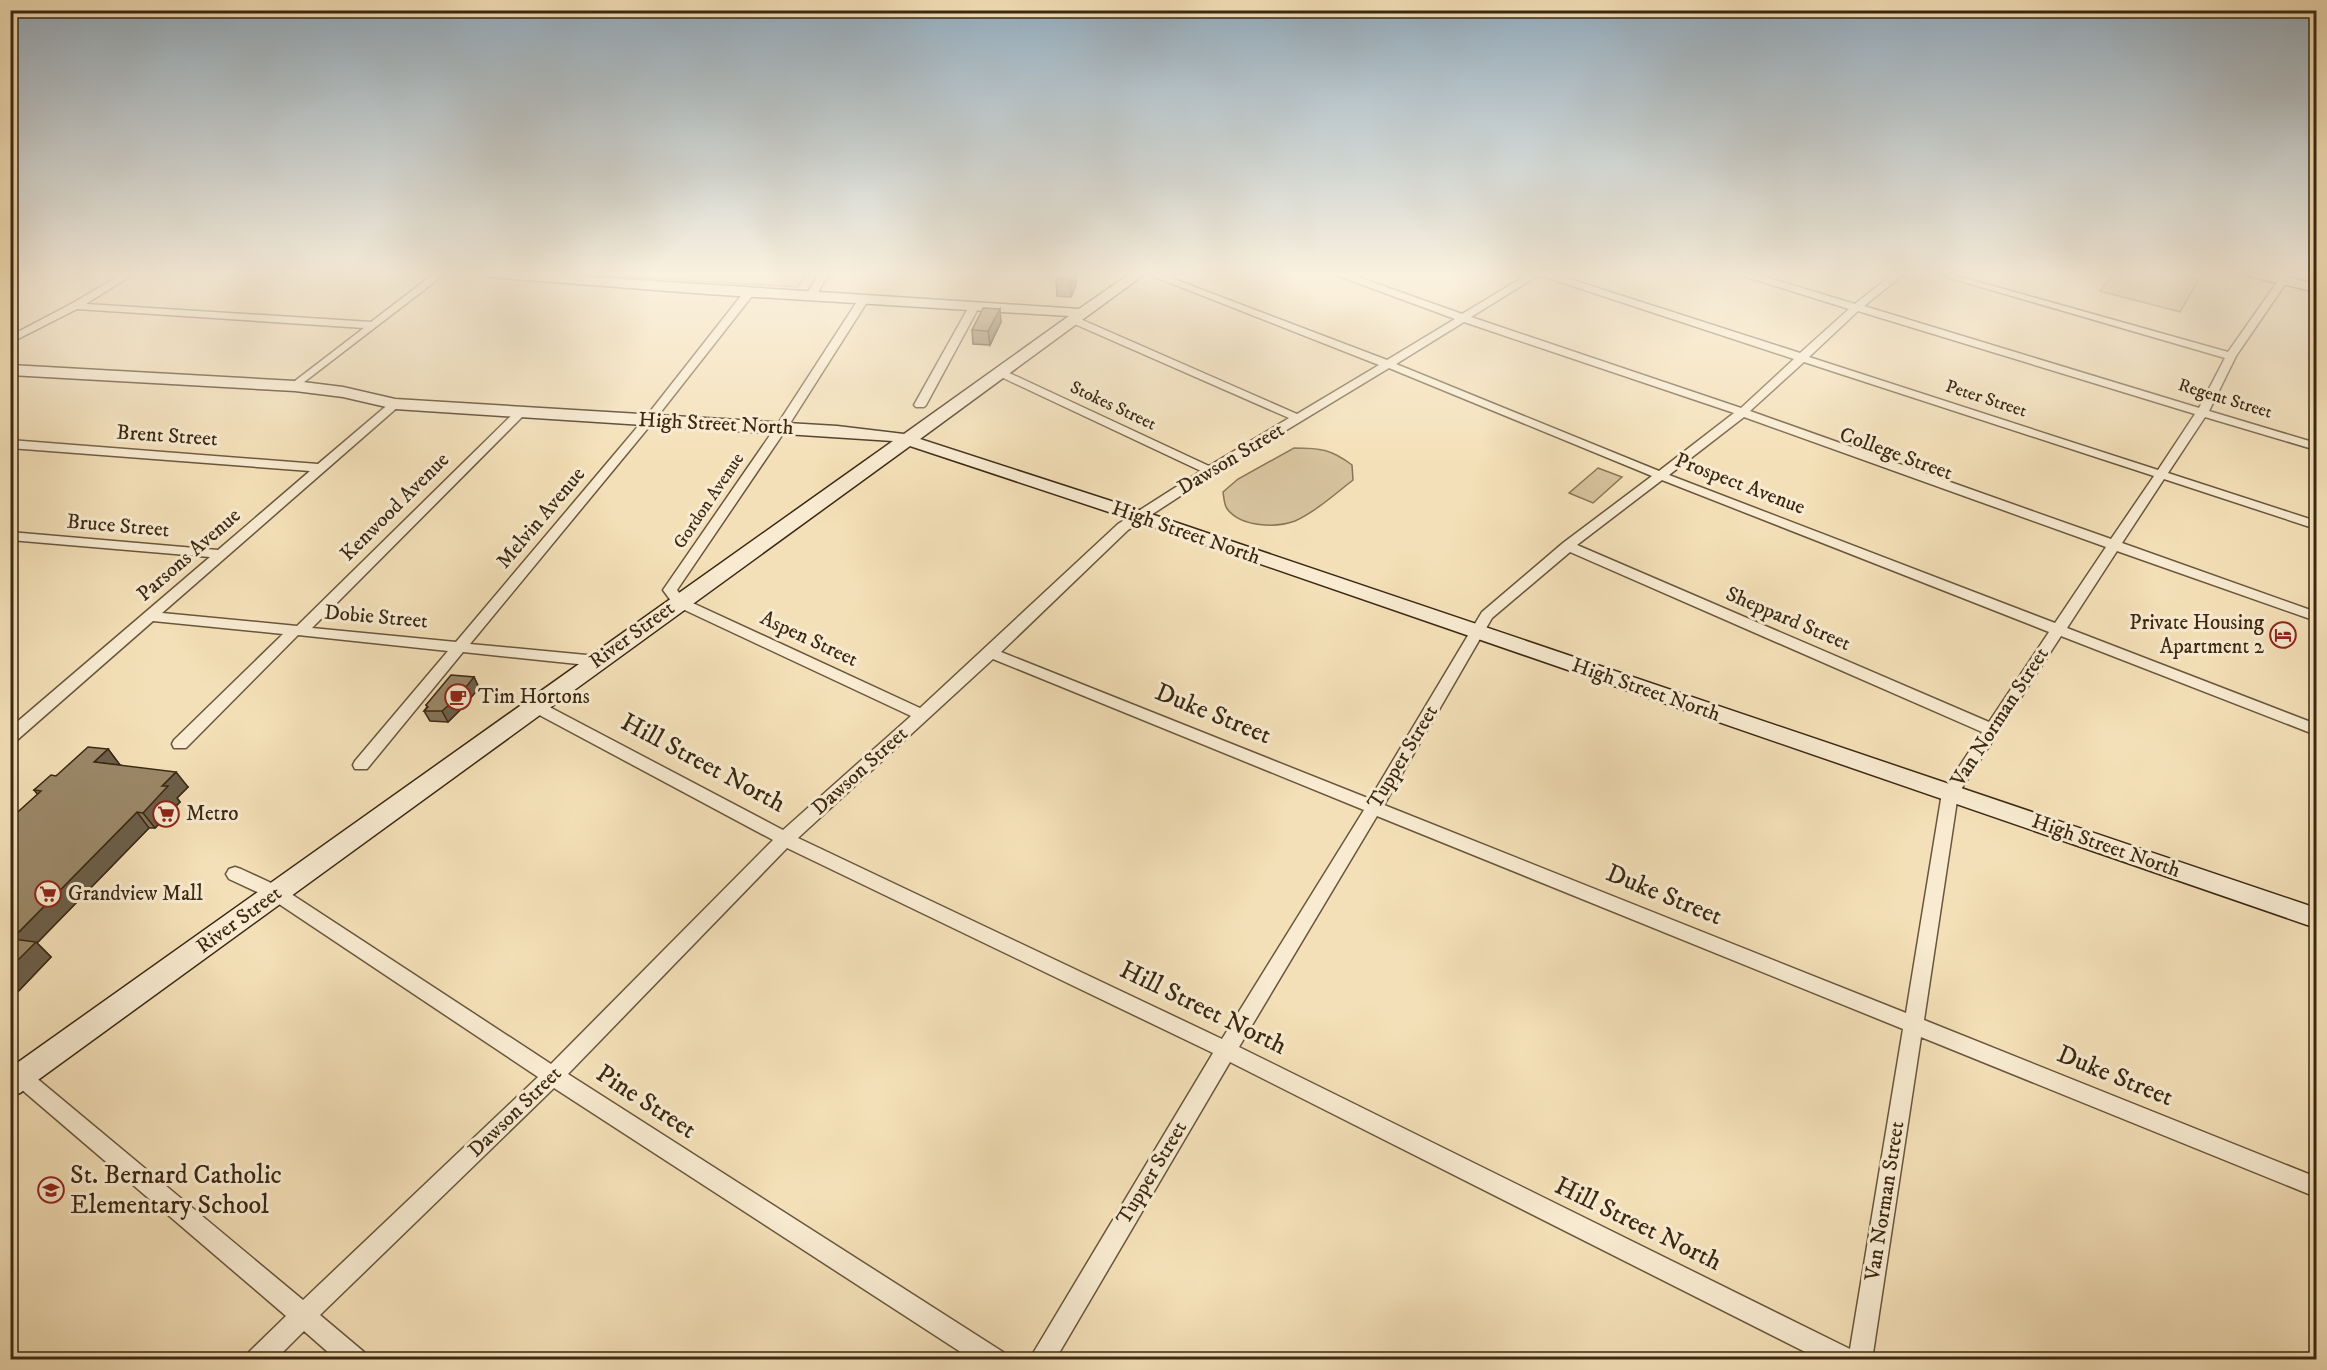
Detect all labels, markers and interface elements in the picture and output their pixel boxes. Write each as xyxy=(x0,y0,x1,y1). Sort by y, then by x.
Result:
street label: Regent Street xyxy=(2175,374,2275,424)
street label: Stokes Street xyxy=(1066,376,1160,436)
street label: Peter Street xyxy=(1943,376,2030,423)
street label: High Street North xyxy=(638,407,794,441)
street label: Dawson Street xyxy=(1173,417,1289,501)
street label: Brent Street xyxy=(115,419,219,453)
street label: College Street xyxy=(1836,422,1956,487)
street label: Kenwood Avenue xyxy=(335,447,455,567)
street label: Prospect Avenue xyxy=(1671,447,1809,521)
street label: Gordon Avenue xyxy=(669,449,749,553)
street label: Melvin Avenue xyxy=(491,462,591,574)
street label: High Street North xyxy=(1108,495,1264,571)
street label: Parsons Avenue xyxy=(132,503,247,607)
street label: Bruce Street xyxy=(66,509,171,543)
street label: Sheppard Street xyxy=(1722,581,1855,657)
street label: River Street xyxy=(584,595,680,675)
street label: Dobie Street xyxy=(323,600,429,635)
street label: Aspen Street xyxy=(756,605,862,673)
place label: Private Housing Apartment 2 xyxy=(2129,610,2265,660)
hotel icon: Private Housing Apartment 2 xyxy=(2268,620,2298,650)
street label: Van Norman Street xyxy=(1945,642,2055,792)
street label: High Street North xyxy=(1568,652,1724,728)
street label: Duke Street xyxy=(1150,676,1276,752)
cafe icon: Tim Hortons xyxy=(443,682,473,712)
place label: Tim Hortons xyxy=(478,684,590,710)
street label: Tupper Street xyxy=(1362,700,1444,814)
street label: Hill Street North xyxy=(615,706,791,820)
street label: Dawson Street xyxy=(807,721,914,821)
supermarket icon: Metro xyxy=(151,799,181,829)
place label: Metro xyxy=(186,801,238,827)
street label: High Street North xyxy=(2028,808,2184,884)
street label: Duke Street xyxy=(1601,857,1727,933)
supermarket icon: Grandview Mall xyxy=(33,879,63,909)
street label: River Street xyxy=(191,880,287,960)
place label: Grandview Mall xyxy=(68,881,203,907)
street label: Hill Street North xyxy=(1114,953,1292,1063)
street label: Duke Street xyxy=(2052,1038,2178,1114)
street label: Pine Street xyxy=(590,1057,702,1147)
street label: Dawson Street xyxy=(463,1061,567,1163)
street label: Tupper Street xyxy=(1111,1116,1193,1230)
street label: Van Norman Street xyxy=(1859,1119,1910,1284)
place label: St. Bernard Catholic Elementary School xyxy=(70,1159,282,1222)
street label: Hill Street North xyxy=(1549,1169,1727,1279)
school or university icon: St. Bernard Catholic Elementary School xyxy=(36,1175,66,1205)

